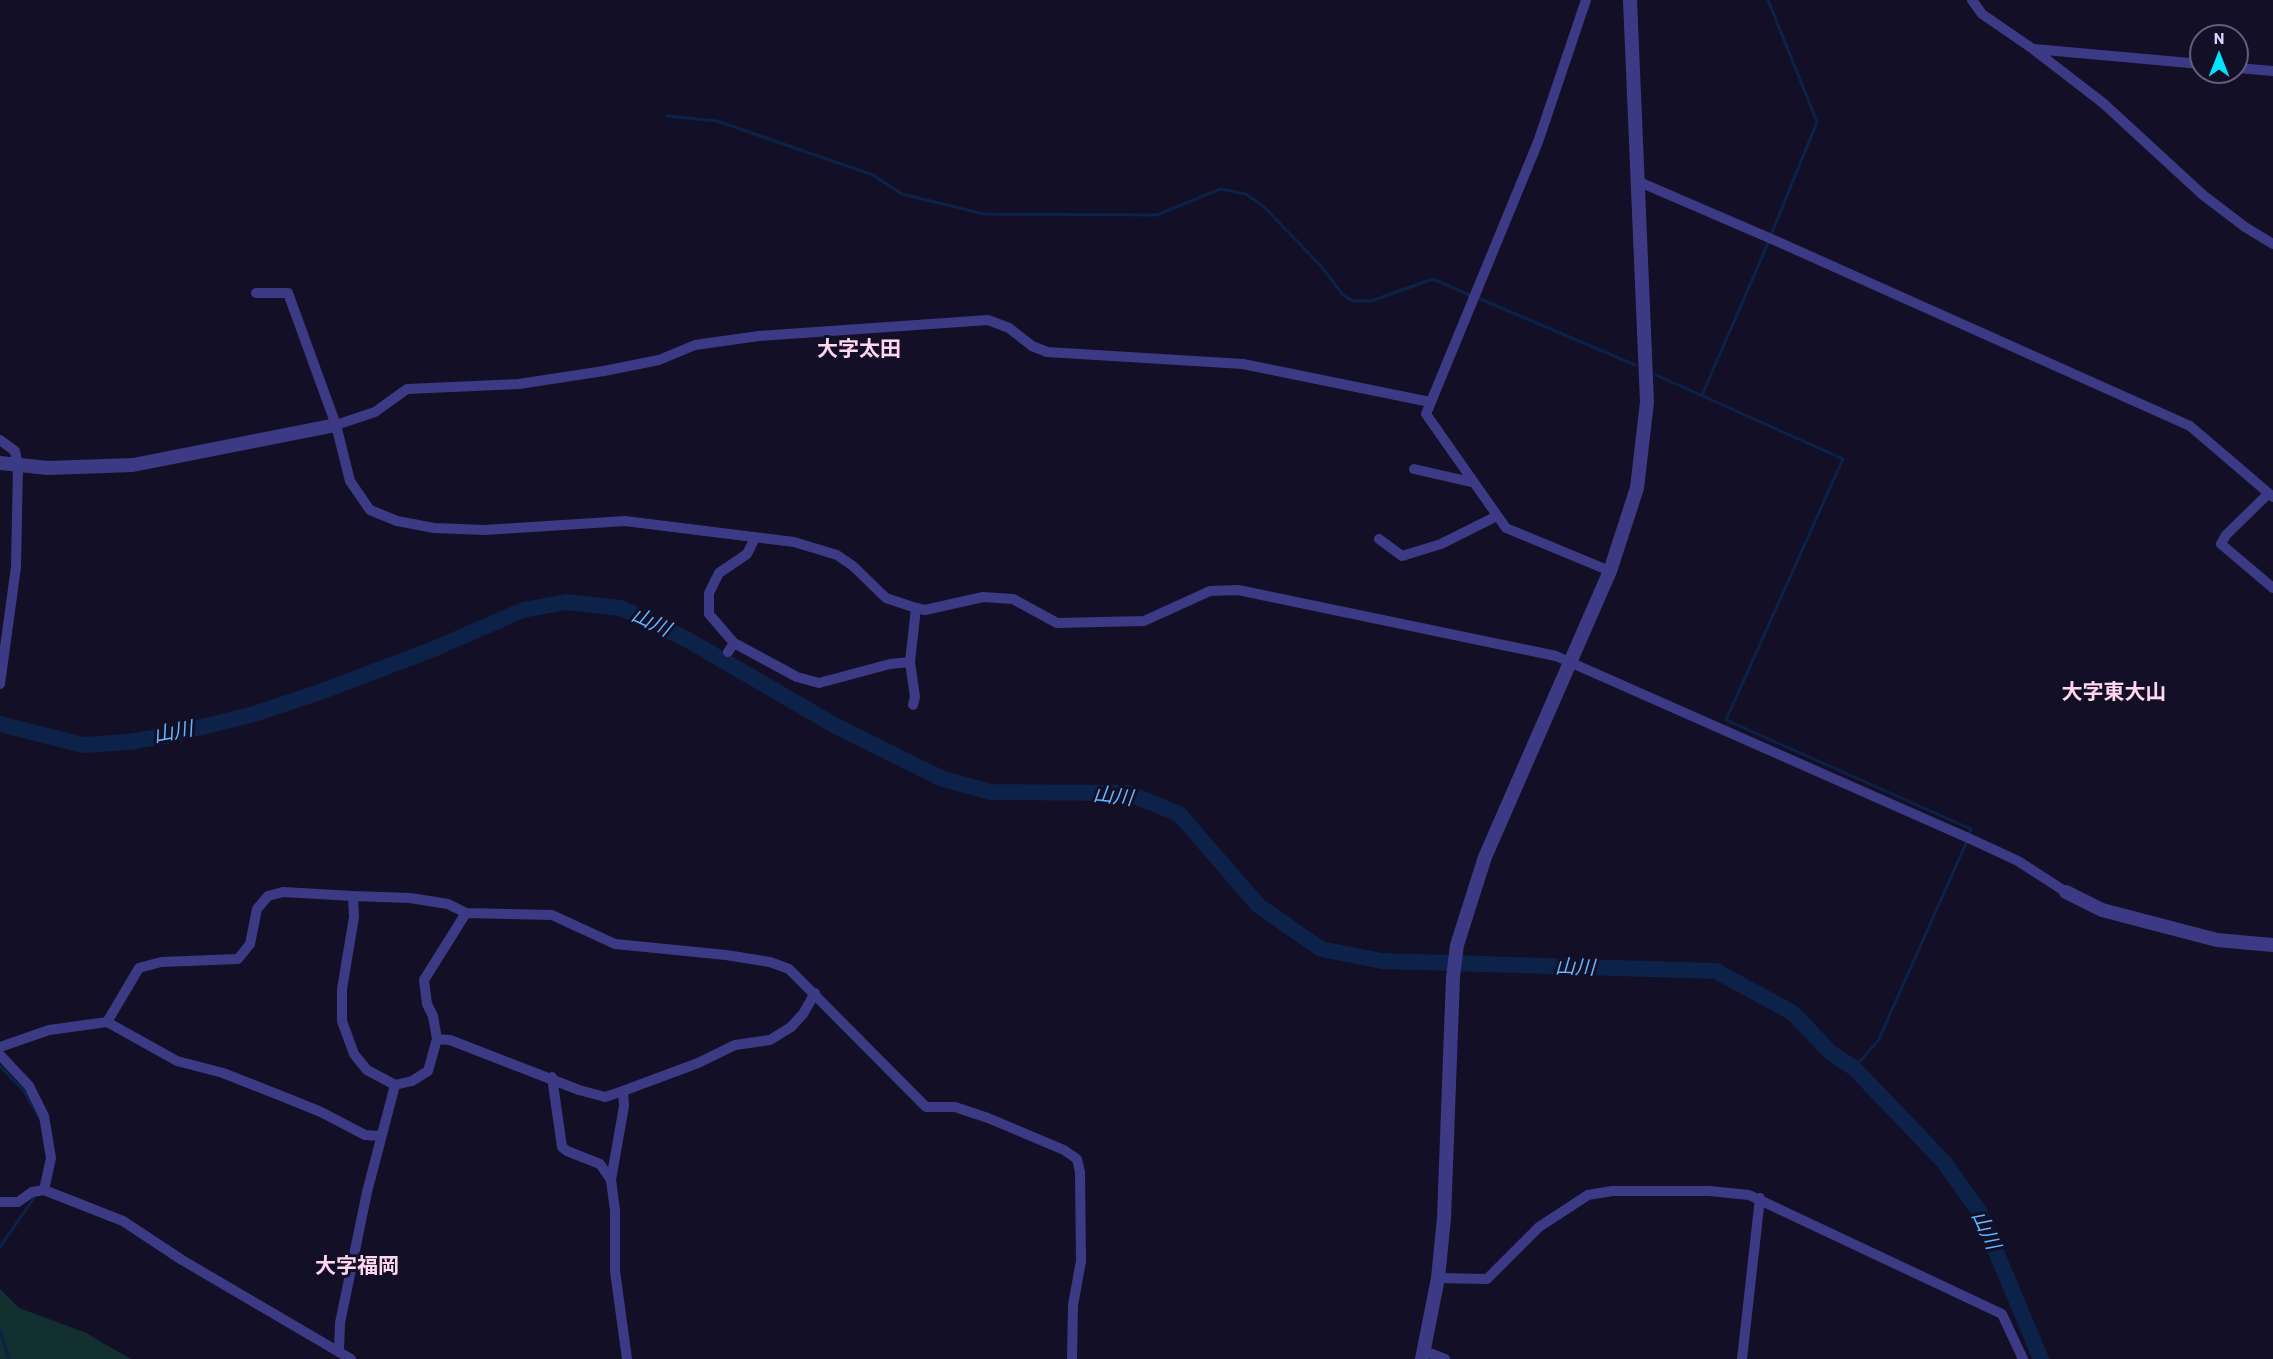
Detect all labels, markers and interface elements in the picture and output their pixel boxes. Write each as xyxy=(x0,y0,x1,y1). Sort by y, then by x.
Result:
north arrow xyxy=(2189,24,2249,84)
text: N xyxy=(2214,28,2224,47)
district label: 大字太田 xyxy=(817,336,901,362)
water label: 山川 xyxy=(628,603,674,641)
district label: 大字東大山 xyxy=(2062,679,2166,705)
water label: 山川 xyxy=(151,716,195,748)
water label: 山川 xyxy=(1092,782,1134,810)
water label: 山川 xyxy=(1555,954,1595,980)
water label: 山川 xyxy=(1967,1207,2005,1253)
district label: 大字福岡 xyxy=(315,1253,399,1279)

